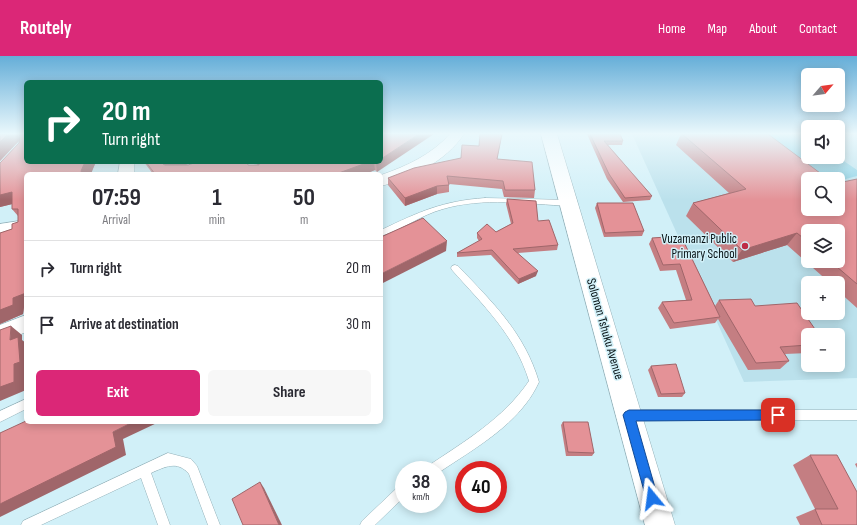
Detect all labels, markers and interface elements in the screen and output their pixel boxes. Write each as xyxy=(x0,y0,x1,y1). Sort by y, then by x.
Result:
text: Routely xyxy=(20,17,72,40)
text: Home xyxy=(658,20,686,37)
text: Map xyxy=(708,20,727,37)
text: About xyxy=(749,20,777,37)
text: Contact xyxy=(799,20,837,37)
north arrow xyxy=(801,68,845,112)
map controls xyxy=(801,68,845,372)
text: 20 m xyxy=(102,95,151,128)
icon: right xyxy=(36,96,88,148)
button: sound xyxy=(801,120,845,164)
text: Turn right xyxy=(102,129,160,150)
button: search xyxy=(801,172,845,216)
text: 07:59 xyxy=(92,183,141,212)
text: 1 xyxy=(212,183,222,212)
text: 50 xyxy=(293,183,315,212)
text: Arrival xyxy=(102,212,130,228)
text: min xyxy=(209,212,225,228)
text: m xyxy=(300,212,308,228)
button: layers xyxy=(801,224,845,268)
place label: Vuzamanzi Public Primary School xyxy=(662,231,737,262)
marker: Vuzamanzi Public Primary School xyxy=(740,241,750,251)
icon: right xyxy=(36,258,58,280)
text: Turn right xyxy=(70,259,122,278)
text: 20 m xyxy=(346,259,371,278)
button: + xyxy=(801,276,845,320)
street label: Solomon Tshuku Avenue xyxy=(583,277,627,381)
icon: arrive xyxy=(36,314,58,336)
text: Arrive at destination xyxy=(70,315,179,334)
text: 30 m xyxy=(346,315,371,334)
button: − xyxy=(801,328,845,372)
button: Exit xyxy=(36,370,200,416)
button: Share xyxy=(208,370,371,416)
pin xyxy=(761,398,795,432)
icon: arrive xyxy=(767,404,789,426)
speed limit sign: 40 xyxy=(455,461,507,513)
text: 38 xyxy=(412,470,430,494)
position arrow xyxy=(631,477,673,519)
text: km/h xyxy=(412,491,430,503)

